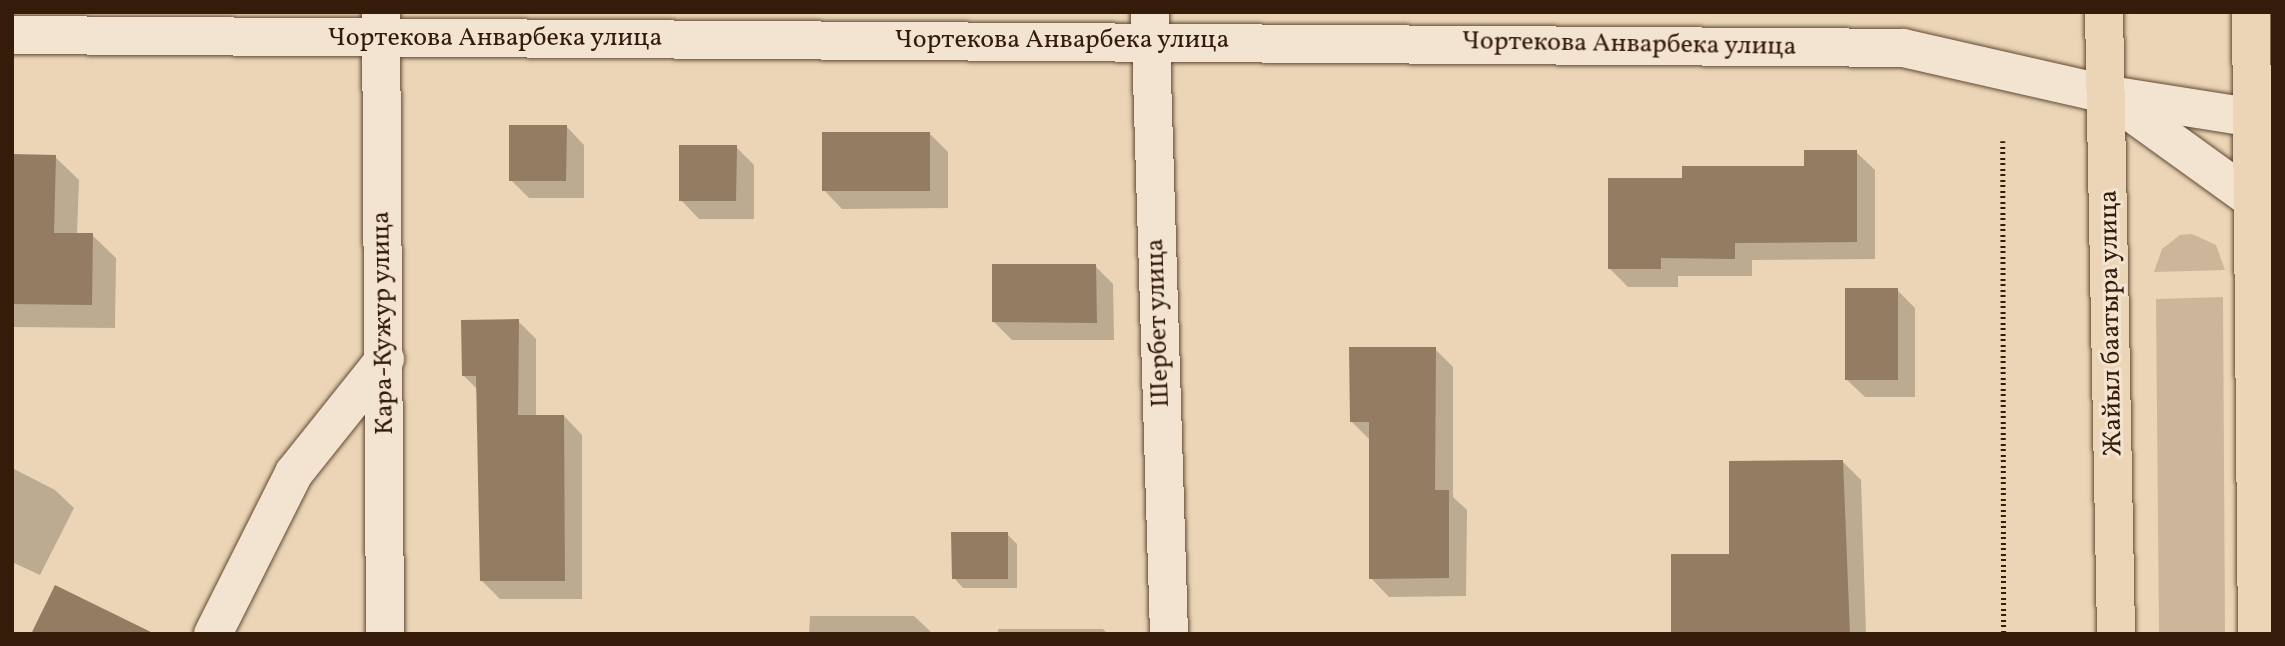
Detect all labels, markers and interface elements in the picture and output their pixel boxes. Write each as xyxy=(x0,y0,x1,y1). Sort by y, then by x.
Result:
street label: Чортекова Анварбека улица xyxy=(327,23,663,55)
street label: Чортекова Анварбека улица xyxy=(894,25,1230,57)
street label: Чортекова Анварбека улица xyxy=(1461,26,1797,64)
street label: Жайыл баатыра улица xyxy=(2094,189,2130,457)
street label: Кара-Кужур улица xyxy=(366,210,402,436)
street label: Шербет улица xyxy=(1140,237,1178,409)

